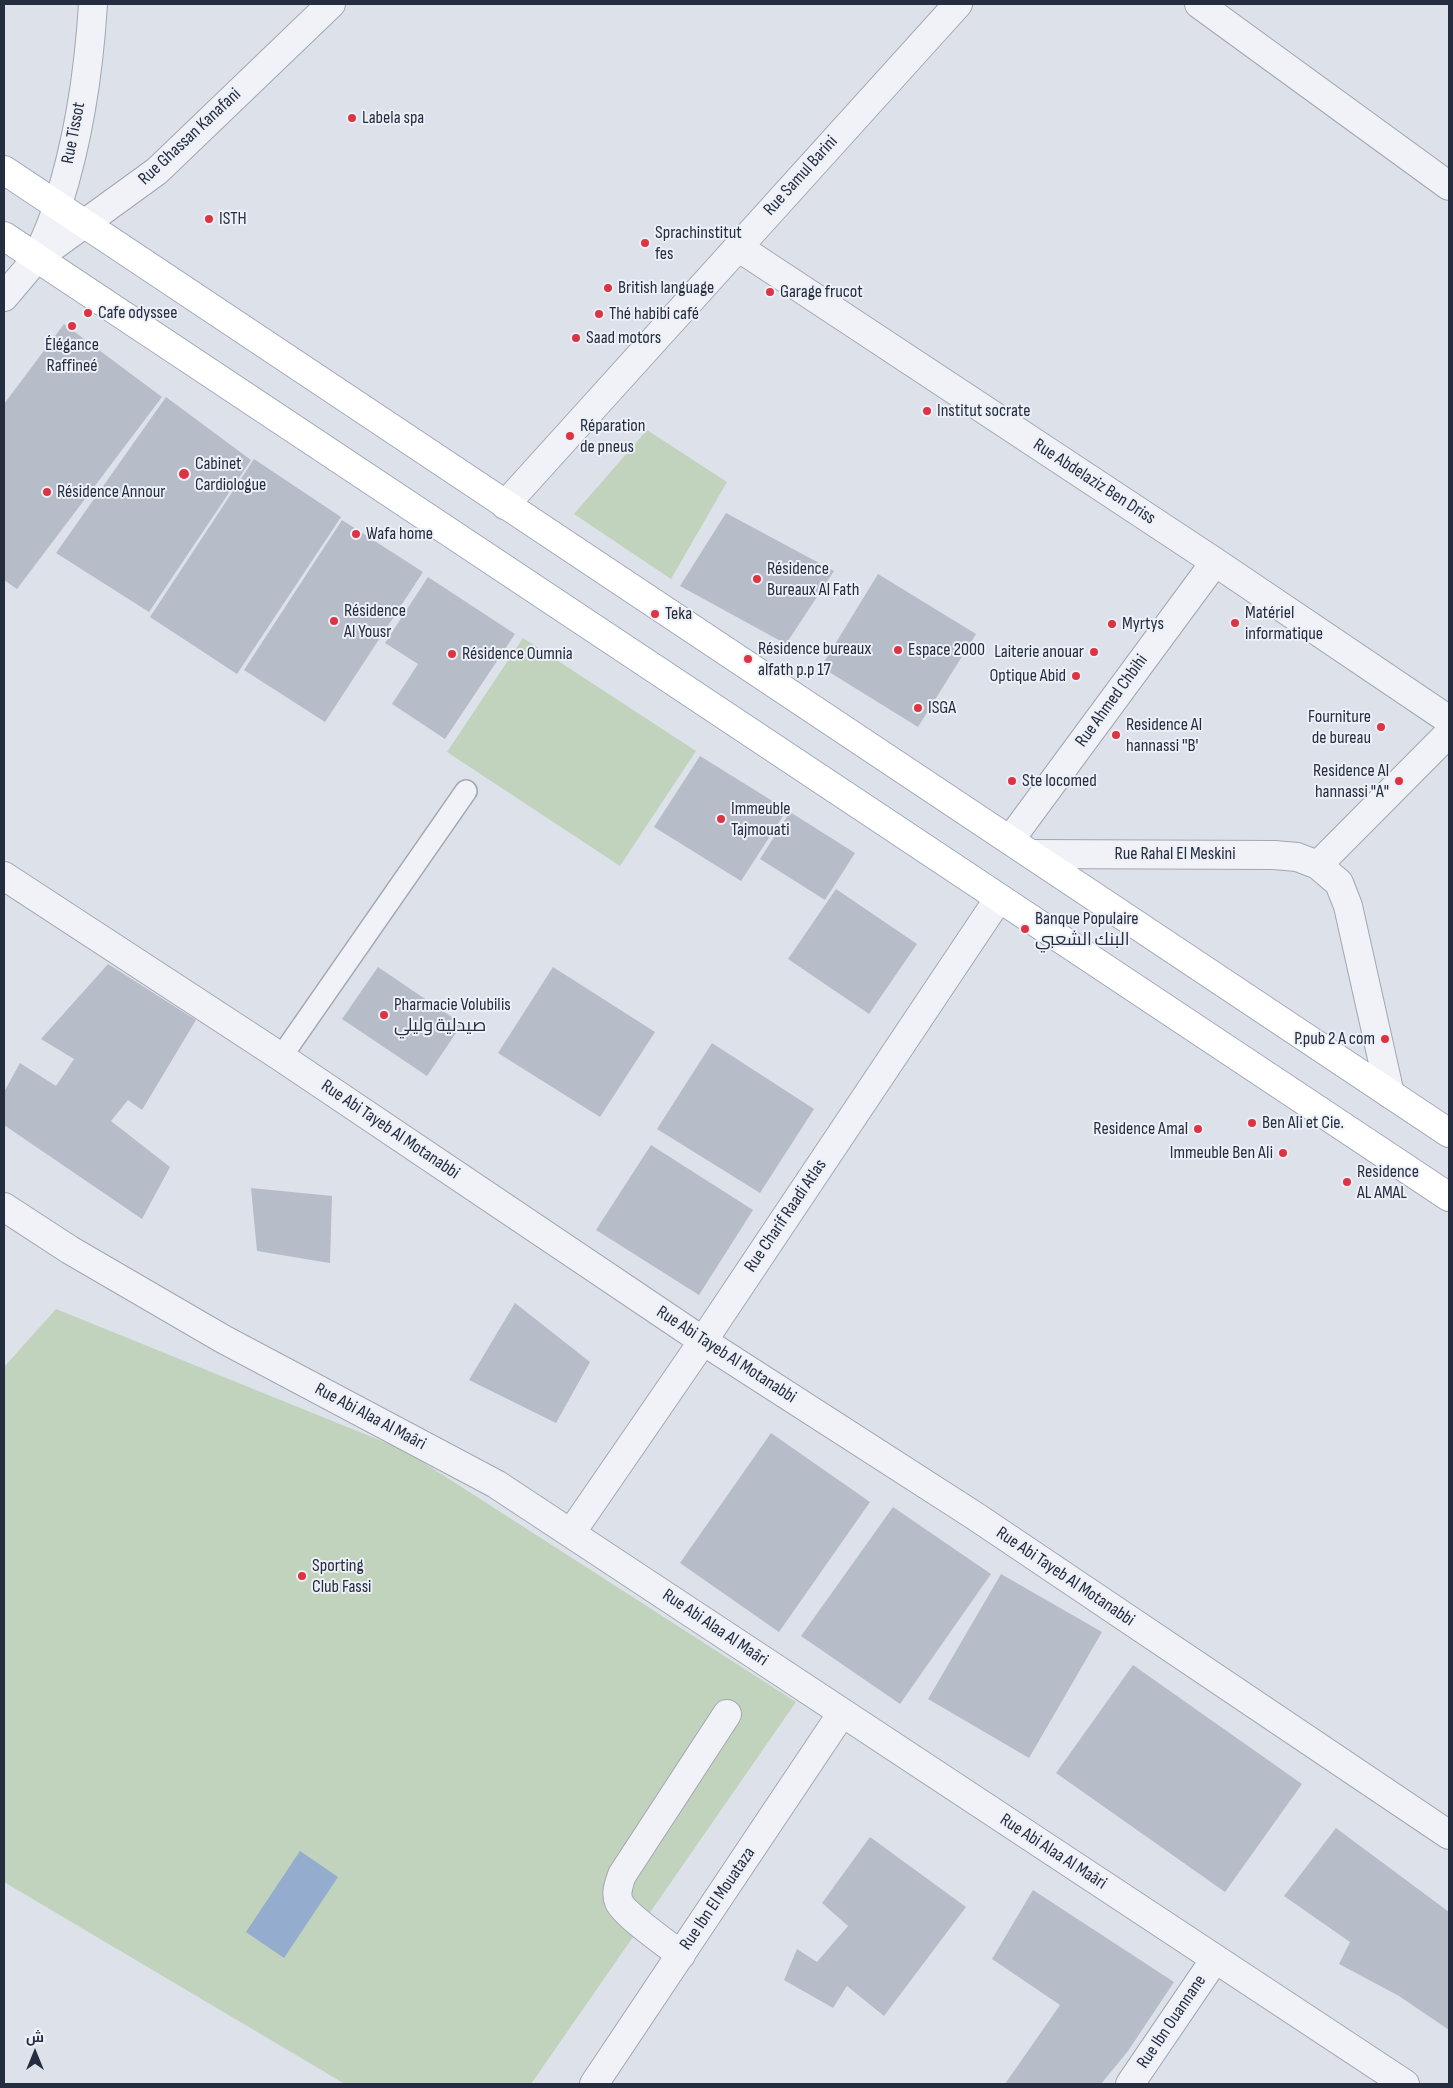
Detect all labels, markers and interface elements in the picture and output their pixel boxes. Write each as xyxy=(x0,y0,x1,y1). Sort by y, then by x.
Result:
street label: Rue Ghassan Kanafani xyxy=(134,84,246,190)
street label: Rue Tissot xyxy=(57,100,91,166)
place label: Labela spa xyxy=(362,107,424,129)
marker: Labela spa xyxy=(346,112,358,124)
street label: Rue Samul Barini xyxy=(759,131,843,221)
place label: ISTH xyxy=(219,208,247,230)
marker: ISTH xyxy=(203,213,215,225)
place label: Sprachinstitut fes xyxy=(655,222,742,264)
marker: Sprachinstitut fes xyxy=(639,237,651,249)
place label: British language xyxy=(618,277,714,299)
place label: Garage frucot xyxy=(780,281,863,303)
marker: British language xyxy=(602,282,614,294)
marker: Garage frucot xyxy=(764,286,776,298)
place label: Cafe odyssee xyxy=(98,302,177,324)
place label: Thé habibi café xyxy=(609,303,699,325)
marker: Cafe odyssee xyxy=(82,307,94,319)
marker: Thé habibi café xyxy=(593,308,605,320)
marker: Élégance Raffineé xyxy=(66,320,78,332)
place label: Saad motors xyxy=(586,327,661,349)
marker: Saad motors xyxy=(570,332,582,344)
place label: Élégance Raffineé xyxy=(45,334,99,376)
place label: Institut socrate xyxy=(937,400,1030,422)
marker: Institut socrate xyxy=(921,405,933,417)
place label: Réparation de pneus xyxy=(580,415,646,458)
marker: Réparation de pneus xyxy=(564,430,576,442)
street label: Rue Abdelaziz Ben Driss xyxy=(1029,434,1159,530)
place label: Cabinet Cardiologue xyxy=(195,453,266,496)
marker: Cabinet Cardiologue xyxy=(177,467,191,481)
place label: Résidence Annour xyxy=(57,481,165,503)
marker: Résidence Annour xyxy=(41,486,53,498)
place label: Wafa home xyxy=(366,523,433,545)
marker: Wafa home xyxy=(350,528,362,540)
place label: Résidence Bureaux Al Fath xyxy=(767,558,859,600)
marker: Résidence Bureaux Al Fath xyxy=(751,573,763,585)
place label: Résidence Al Yousr xyxy=(344,600,406,642)
place label: Matériel informatique xyxy=(1245,602,1323,644)
place label: Teka xyxy=(665,603,692,625)
marker: Teka xyxy=(649,608,661,620)
place label: Myrtys xyxy=(1122,613,1164,635)
marker: Résidence Al Yousr xyxy=(328,615,340,627)
marker: Matériel informatique xyxy=(1229,617,1241,629)
marker: Myrtys xyxy=(1106,618,1118,630)
place label: Résidence bureaux alfath p.p 17 xyxy=(758,638,871,681)
place label: Espace 2000 xyxy=(908,639,985,661)
place label: Laiterie anouar xyxy=(994,641,1084,663)
place label: Résidence Oumnia xyxy=(462,643,573,665)
marker: Espace 2000 xyxy=(892,644,904,656)
marker: Laiterie anouar xyxy=(1088,646,1100,658)
marker: Résidence Oumnia xyxy=(446,648,458,660)
street label: Rue Ahmed Chbihi xyxy=(1071,651,1153,751)
marker: Résidence bureaux alfath p.p 17 xyxy=(742,653,754,665)
place label: Optique Abid xyxy=(989,665,1066,687)
marker: Optique Abid xyxy=(1070,670,1082,682)
place label: ISGA xyxy=(928,697,956,719)
marker: ISGA xyxy=(912,702,924,714)
place label: Fourniture de bureau xyxy=(1308,706,1371,749)
place label: Residence Al hannassi ''B' xyxy=(1126,714,1202,756)
marker: Fourniture de bureau xyxy=(1375,721,1387,733)
marker: Residence Al hannassi ''B' xyxy=(1110,729,1122,741)
place label: Residence Al hannassi "A" xyxy=(1313,760,1389,802)
place label: Ste locomed xyxy=(1022,770,1097,792)
marker: Ste locomed xyxy=(1006,775,1018,787)
marker: Residence Al hannassi "A" xyxy=(1393,775,1405,787)
place label: Immeuble Tajmouati xyxy=(731,798,791,841)
marker: Immeuble Tajmouati xyxy=(715,813,727,825)
street label: Rue Rahal El Meskini xyxy=(1114,843,1236,865)
place label: Banque Populaire البنك الشعبي xyxy=(1035,908,1139,951)
marker: Banque Populaire البنك الشعبي xyxy=(1019,923,1031,935)
place label: Pharmacie Volubilis صيدلية وليلي xyxy=(394,994,511,1036)
marker: Pharmacie Volubilis صيدلية وليلي xyxy=(378,1009,390,1021)
place label: P.pub 2 A com xyxy=(1294,1028,1375,1050)
marker: P.pub 2 A com xyxy=(1379,1033,1391,1045)
street label: Rue Abi Tayeb Al Motanabbi xyxy=(317,1076,463,1184)
place label: Ben Ali et Cie. xyxy=(1262,1112,1344,1134)
marker: Ben Ali et Cie. xyxy=(1246,1117,1258,1129)
place label: Residence Amal xyxy=(1093,1118,1188,1140)
marker: Residence Amal xyxy=(1192,1123,1204,1135)
place label: Immeuble Ben Ali xyxy=(1170,1142,1273,1164)
marker: Immeuble Ben Ali xyxy=(1277,1147,1289,1159)
street label: Rue Charif Raadi Atlas xyxy=(740,1155,832,1277)
place label: Residence AL AMAL xyxy=(1357,1161,1419,1204)
marker: Residence AL AMAL xyxy=(1341,1176,1353,1188)
street label: Rue Abi Tayeb Al Motanabbi xyxy=(652,1302,800,1408)
street label: Rue Abi Alaa Al Maâri xyxy=(311,1379,429,1455)
street label: Rue Abi Tayeb Al Motanabbi xyxy=(992,1523,1138,1631)
place label: Sporting Club Fassi xyxy=(312,1555,371,1598)
marker: Sporting Club Fassi xyxy=(296,1570,308,1582)
street label: Rue Abi Alaa Al Maâri xyxy=(658,1585,772,1671)
street label: Rue Abi Alaa Al Maâri xyxy=(996,1810,1110,1894)
street label: Rue Ibn El Mouataza xyxy=(676,1843,760,1955)
street label: Rue Ibn Ouannane xyxy=(1133,1971,1211,2073)
north arrow xyxy=(10,2028,60,2078)
text: ش xyxy=(26,2029,44,2046)

